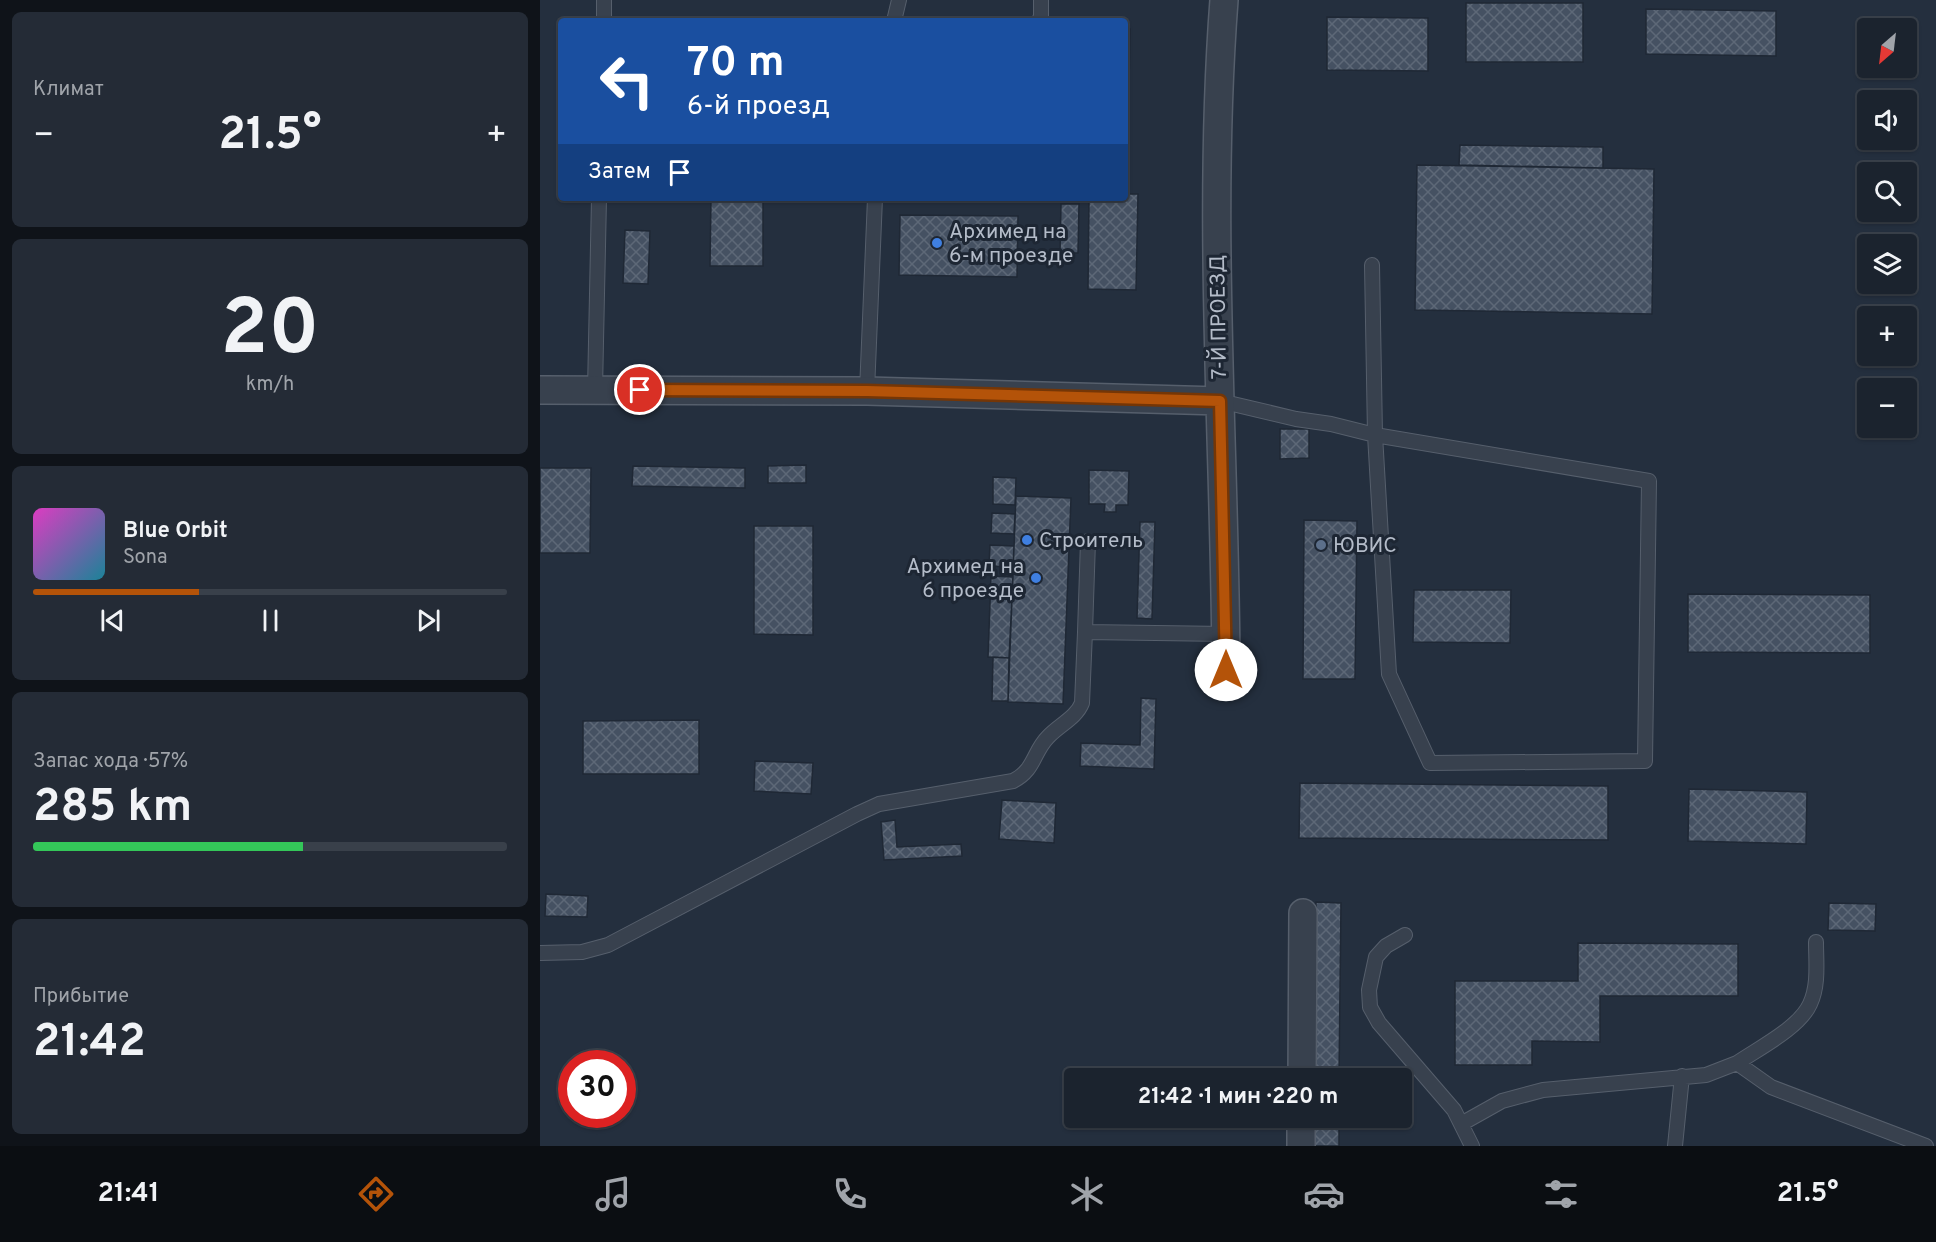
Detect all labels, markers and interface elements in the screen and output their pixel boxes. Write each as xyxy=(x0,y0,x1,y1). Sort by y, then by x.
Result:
north arrow xyxy=(1857,18,1917,78)
map controls xyxy=(1857,18,1917,438)
text: 70 m xyxy=(687,38,785,91)
icon: left xyxy=(588,42,666,120)
text: Климат xyxy=(33,77,104,103)
text: 6-й проезд xyxy=(687,90,830,124)
button: sound xyxy=(1857,90,1917,150)
text: 21.5° xyxy=(219,108,321,165)
text: − xyxy=(33,116,54,158)
text: + xyxy=(486,116,507,158)
icon: arrive xyxy=(663,156,696,189)
text: Затем xyxy=(588,159,651,186)
button: search xyxy=(1857,162,1917,222)
place label: Архимед на 6-м проезде xyxy=(949,219,1073,270)
button: layers xyxy=(1857,234,1917,294)
marker: Архимед на 6-м проезде xyxy=(930,236,944,250)
street label: 7-Й ПРОЕЗД xyxy=(1204,254,1234,379)
text: 20 xyxy=(221,283,319,382)
button: + xyxy=(1857,306,1917,366)
pin xyxy=(614,364,665,415)
text: km/h xyxy=(246,372,294,398)
icon: arrive xyxy=(623,373,656,406)
button: − xyxy=(1857,378,1917,438)
text: Blue Orbit xyxy=(123,518,228,545)
place label: Строитель xyxy=(1039,528,1143,555)
marker: Строитель xyxy=(1020,533,1034,547)
place label: ЮВИС xyxy=(1333,533,1397,560)
marker: ЮВИС xyxy=(1314,538,1328,552)
text: Sona xyxy=(123,545,168,571)
place label: Архимед на 6 проезде xyxy=(907,554,1024,605)
marker: Архимед на 6 проезде xyxy=(1029,571,1043,585)
icon: previous xyxy=(96,604,129,637)
icon: pause xyxy=(254,604,287,637)
icon: next xyxy=(412,604,445,637)
position arrow xyxy=(1194,638,1258,702)
text: Запас хода · 57% xyxy=(33,749,188,775)
text: 285 km xyxy=(33,780,192,837)
text: Прибытие xyxy=(33,984,129,1010)
text: 21:42 xyxy=(33,1015,146,1072)
speed limit sign: 30 xyxy=(558,1050,636,1128)
text: 21:42 · 1 мин · 220 m xyxy=(1138,1084,1338,1111)
icon: directions xyxy=(355,1173,397,1215)
icon: music xyxy=(592,1173,634,1215)
icon: phone xyxy=(829,1173,871,1215)
icon: climate xyxy=(1066,1173,1108,1215)
icon: car xyxy=(1303,1173,1345,1215)
icon: filters xyxy=(1540,1173,1582,1215)
text: 21:41 xyxy=(98,1177,160,1211)
text: 21.5° xyxy=(1777,1177,1838,1211)

